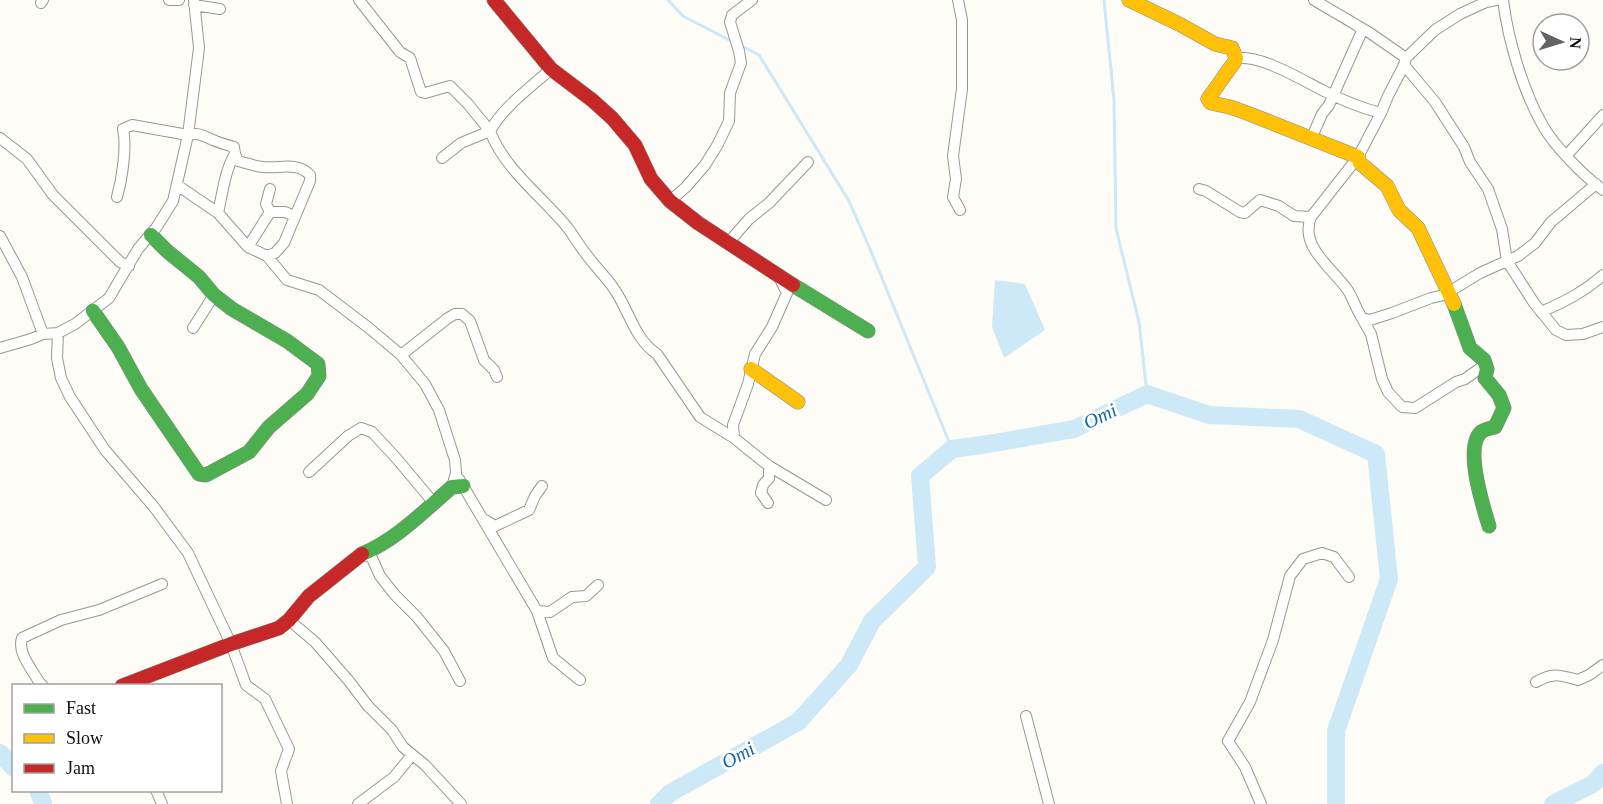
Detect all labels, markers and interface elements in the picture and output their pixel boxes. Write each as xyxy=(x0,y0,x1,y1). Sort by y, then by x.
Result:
north arrow xyxy=(1531,12,1591,72)
text: N xyxy=(1567,37,1584,50)
water label: Omi xyxy=(1080,399,1120,433)
legend xyxy=(12,684,222,792)
text: Fast xyxy=(66,698,96,718)
text: Slow xyxy=(66,728,103,748)
water label: Omi xyxy=(718,737,758,773)
text: Jam xyxy=(66,758,95,778)

